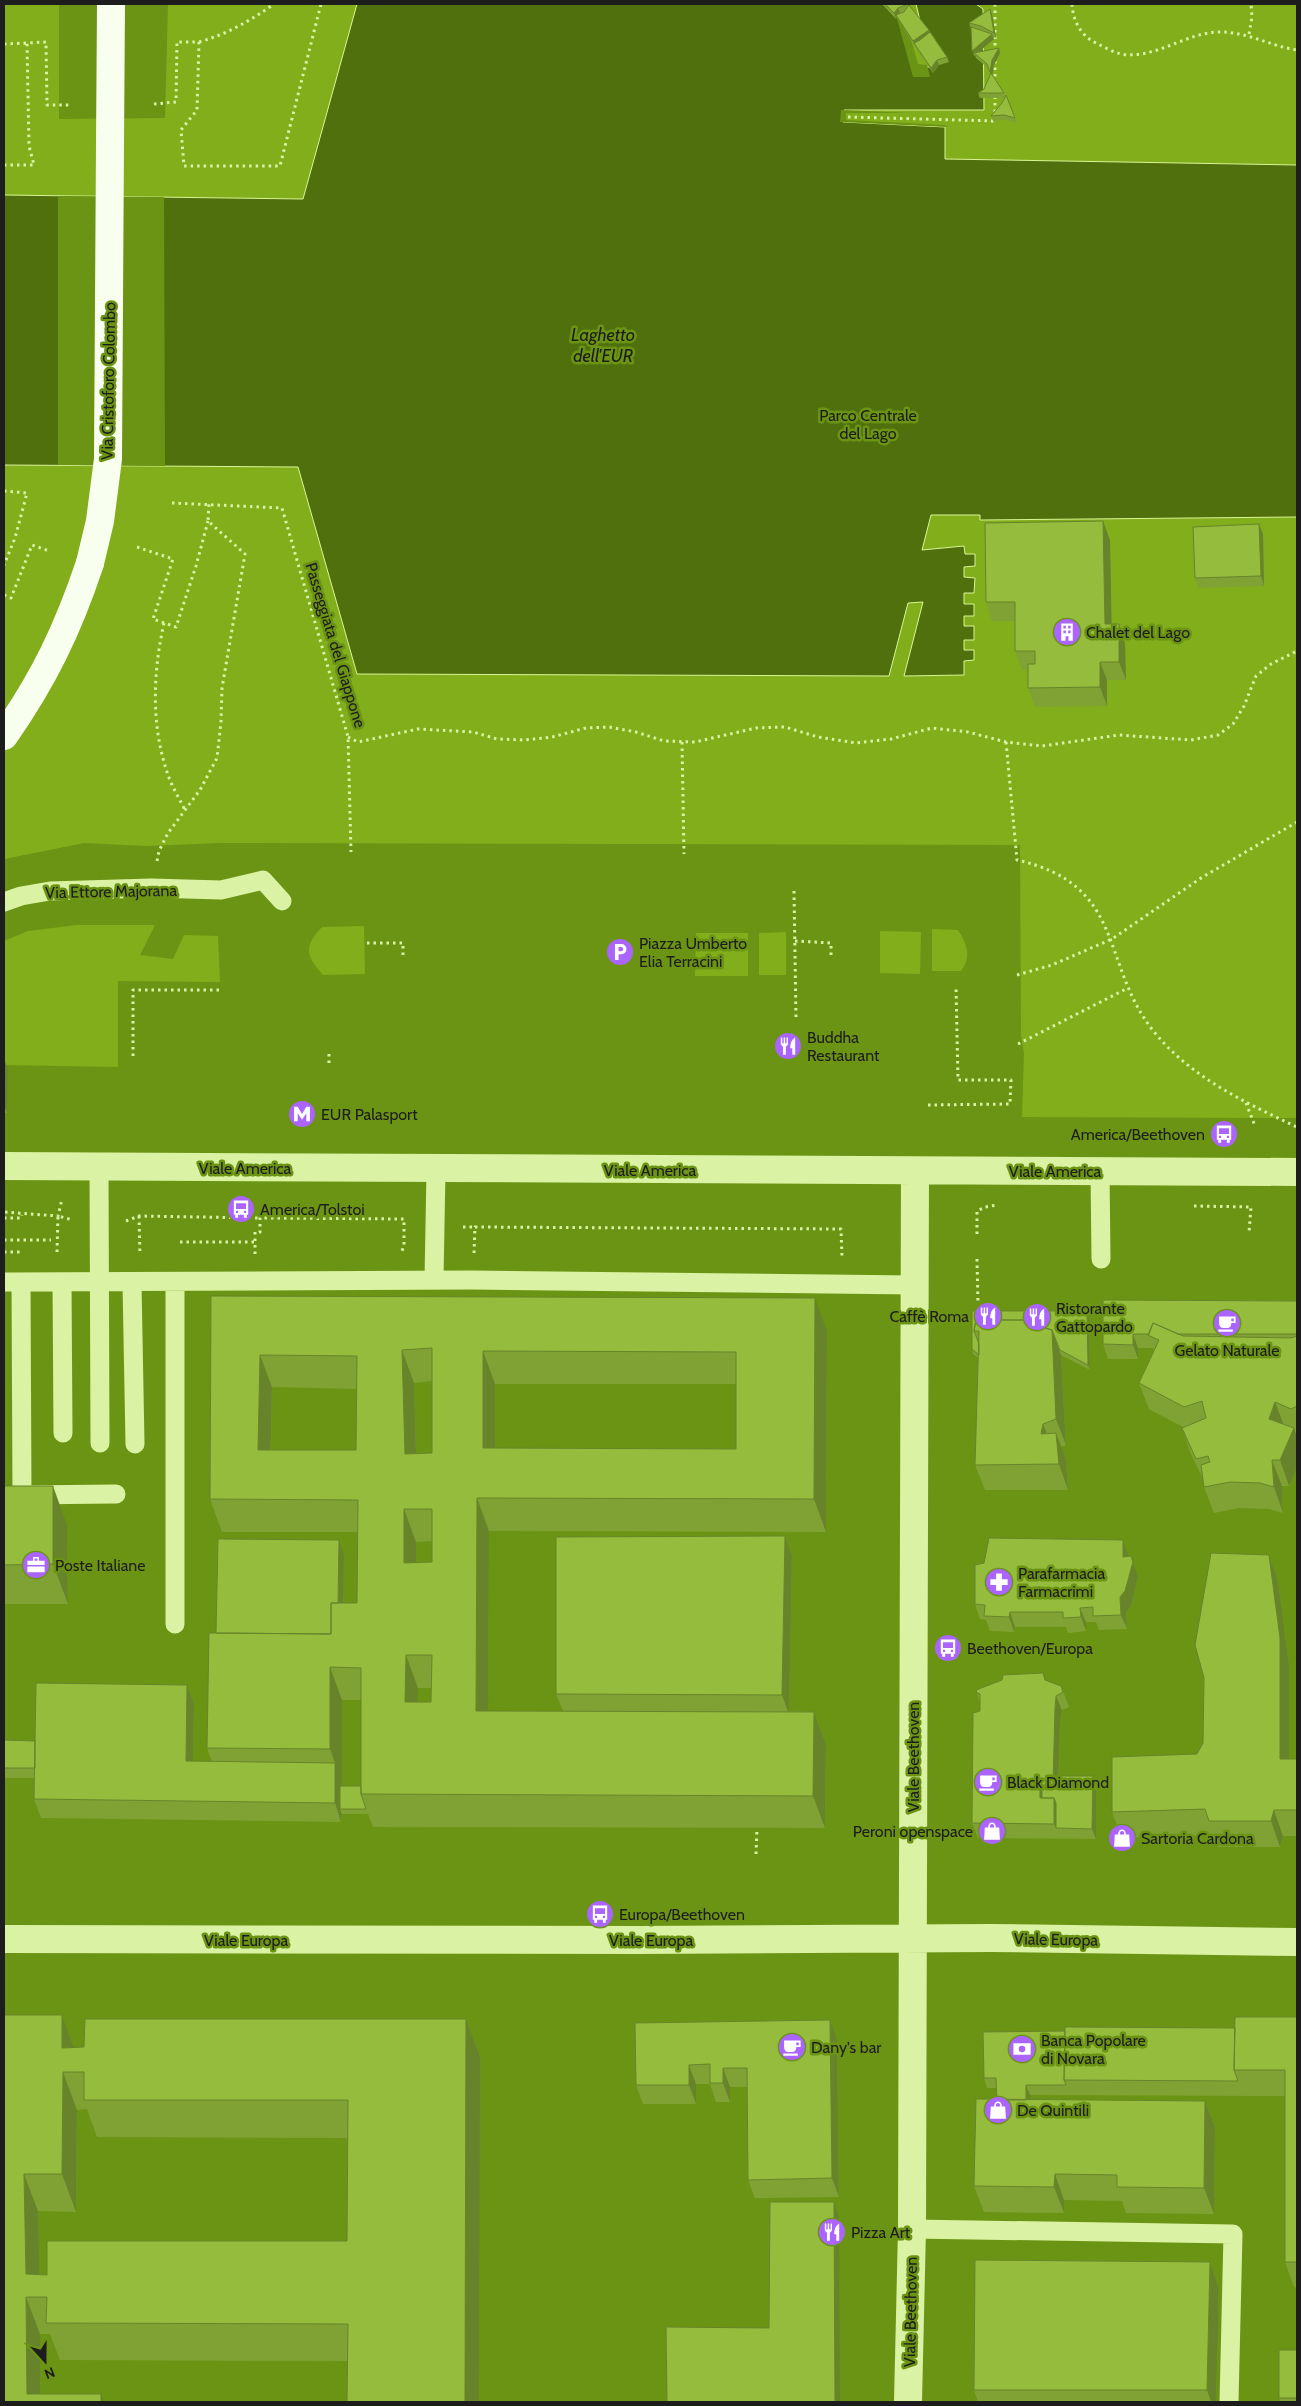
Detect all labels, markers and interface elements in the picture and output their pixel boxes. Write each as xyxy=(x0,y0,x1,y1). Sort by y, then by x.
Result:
street label: Via Cristoforo Colombo xyxy=(98,302,119,460)
water label: Laghetto dell'EUR xyxy=(571,324,635,367)
park label: Parco Centrale del Lago xyxy=(819,406,917,443)
street label: Passeggiata del Giappone xyxy=(301,560,370,730)
building icon: Chalet del Lago xyxy=(1052,617,1082,647)
place label: Chalet del Lago xyxy=(1086,623,1190,642)
street label: Via Ettore Majorana xyxy=(45,881,177,902)
place label: Piazza Umberto Elia Terracini xyxy=(639,934,747,971)
parking icon: Piazza Umberto Elia Terracini xyxy=(605,937,635,967)
place label: Buddha Restaurant xyxy=(807,1028,880,1065)
restaurant icon: Buddha Restaurant xyxy=(773,1031,803,1061)
metro station icon: EUR Palasport xyxy=(287,1099,317,1129)
place label: EUR Palasport xyxy=(321,1105,418,1124)
bus stop icon: America/Beethoven xyxy=(1209,1119,1239,1149)
place label: America/Beethoven xyxy=(1071,1125,1205,1144)
street label: Viale America xyxy=(199,1159,292,1178)
street label: Viale America xyxy=(604,1161,697,1180)
street label: Viale America xyxy=(1009,1162,1102,1181)
bus stop icon: America/Tolstoi xyxy=(226,1194,256,1224)
place label: America/Tolstoi xyxy=(260,1200,365,1219)
place label: Ristorante Gattopardo xyxy=(1056,1299,1133,1336)
restaurant icon: Caffè Roma xyxy=(973,1301,1003,1331)
restaurant icon: Ristorante Gattopardo xyxy=(1022,1302,1052,1332)
place label: Caffè Roma xyxy=(889,1307,969,1326)
cafe icon: Gelato Naturale xyxy=(1212,1308,1242,1338)
place label: Gelato Naturale xyxy=(1175,1341,1279,1360)
office icon: Poste Italiane xyxy=(21,1550,51,1580)
place label: Poste Italiane xyxy=(55,1556,145,1575)
place label: Parafarmacia Farmacrimi xyxy=(1018,1564,1105,1601)
pharmacy icon: Parafarmacia Farmacrimi xyxy=(984,1567,1014,1597)
bus stop icon: Beethoven/Europa xyxy=(933,1633,963,1663)
place label: Beethoven/Europa xyxy=(967,1639,1093,1658)
street label: Viale Beethoven xyxy=(904,1702,923,1812)
cafe icon: Black Diamond xyxy=(973,1767,1003,1797)
place label: Black Diamond xyxy=(1007,1773,1109,1792)
shop icon: Peroni openspace xyxy=(977,1816,1007,1846)
place label: Peroni openspace xyxy=(853,1822,973,1841)
shop icon: Sartoria Cardona xyxy=(1107,1823,1137,1853)
place label: Sartoria Cardona xyxy=(1141,1829,1254,1848)
bus stop icon: Europa/Beethoven xyxy=(585,1899,615,1929)
place label: Europa/Beethoven xyxy=(619,1905,745,1924)
street label: Viale Europa xyxy=(1014,1929,1099,1950)
street label: Viale Europa xyxy=(204,1931,288,1950)
street label: Viale Europa xyxy=(609,1931,693,1950)
place label: Banca Popolare di Novara xyxy=(1041,2031,1146,2068)
cafe icon: Dany's bar xyxy=(777,2032,807,2062)
bank icon: Banca Popolare di Novara xyxy=(1007,2034,1037,2064)
place label: Dany's bar xyxy=(811,2038,882,2057)
shop icon: De Quintili xyxy=(983,2095,1013,2125)
place label: De Quintili xyxy=(1017,2101,1089,2120)
restaurant icon: Pizza Art xyxy=(817,2217,847,2247)
place label: Pizza Art xyxy=(851,2223,911,2242)
street label: Viale Beethoven xyxy=(900,2257,921,2367)
north arrow xyxy=(20,2336,70,2386)
text: N xyxy=(42,2363,58,2383)

